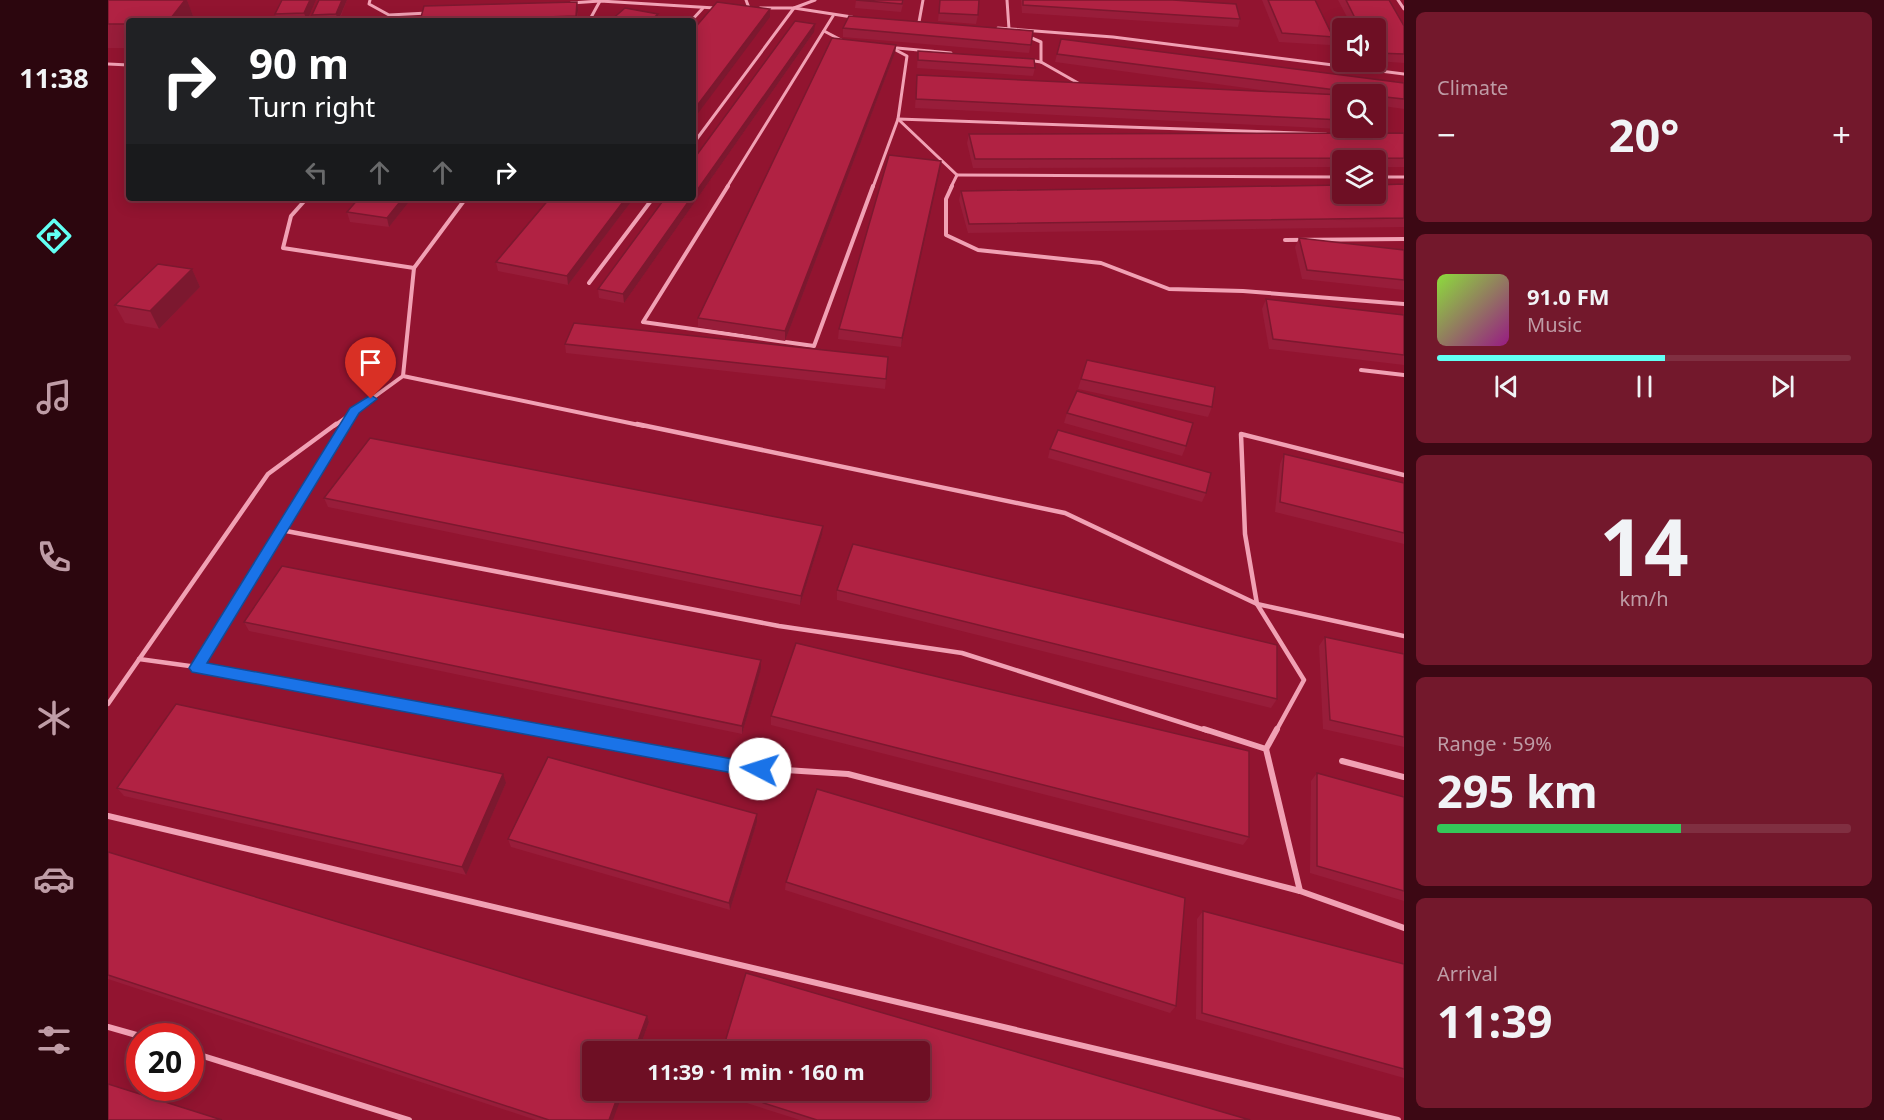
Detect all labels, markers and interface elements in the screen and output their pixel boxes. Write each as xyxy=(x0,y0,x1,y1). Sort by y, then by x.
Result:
map controls xyxy=(1332,18,1386,204)
button: sound xyxy=(1332,18,1386,72)
text: 90 m xyxy=(249,34,349,91)
icon: right xyxy=(150,42,228,120)
text: 11:38 xyxy=(19,59,89,96)
text: Climate xyxy=(1437,74,1508,101)
button: search xyxy=(1332,84,1386,138)
text: Turn right xyxy=(249,88,375,125)
text: 20° xyxy=(1609,104,1679,165)
text: − xyxy=(1437,112,1456,157)
text: + xyxy=(1832,112,1851,157)
button: layers xyxy=(1332,150,1386,204)
icon: left xyxy=(300,156,333,189)
icon: ahead xyxy=(363,156,396,189)
icon: ahead xyxy=(426,156,459,189)
icon: right xyxy=(489,156,522,189)
icon: directions xyxy=(33,215,75,257)
text: 91.0 FM xyxy=(1527,281,1609,311)
text: Music xyxy=(1527,311,1582,338)
pin xyxy=(345,337,396,399)
icon: arrive xyxy=(354,346,387,379)
icon: previous xyxy=(1490,370,1523,403)
icon: pause xyxy=(1628,370,1661,403)
icon: next xyxy=(1766,370,1799,403)
icon: music xyxy=(33,376,75,418)
text: 14 xyxy=(1599,493,1689,599)
icon: phone xyxy=(33,536,75,578)
text: km/h xyxy=(1619,585,1669,612)
icon: climate xyxy=(33,697,75,739)
text: Range · 59% xyxy=(1437,730,1552,757)
position arrow xyxy=(728,737,792,801)
text: 295 km xyxy=(1437,760,1598,821)
icon: car xyxy=(33,858,75,900)
text: Arrival xyxy=(1437,960,1498,987)
text: 11:39 xyxy=(1437,990,1553,1051)
icon: filters xyxy=(33,1019,75,1061)
speed limit sign: 20 xyxy=(126,1023,204,1101)
text: 11:39 · 1 min · 160 m xyxy=(647,1056,865,1086)

